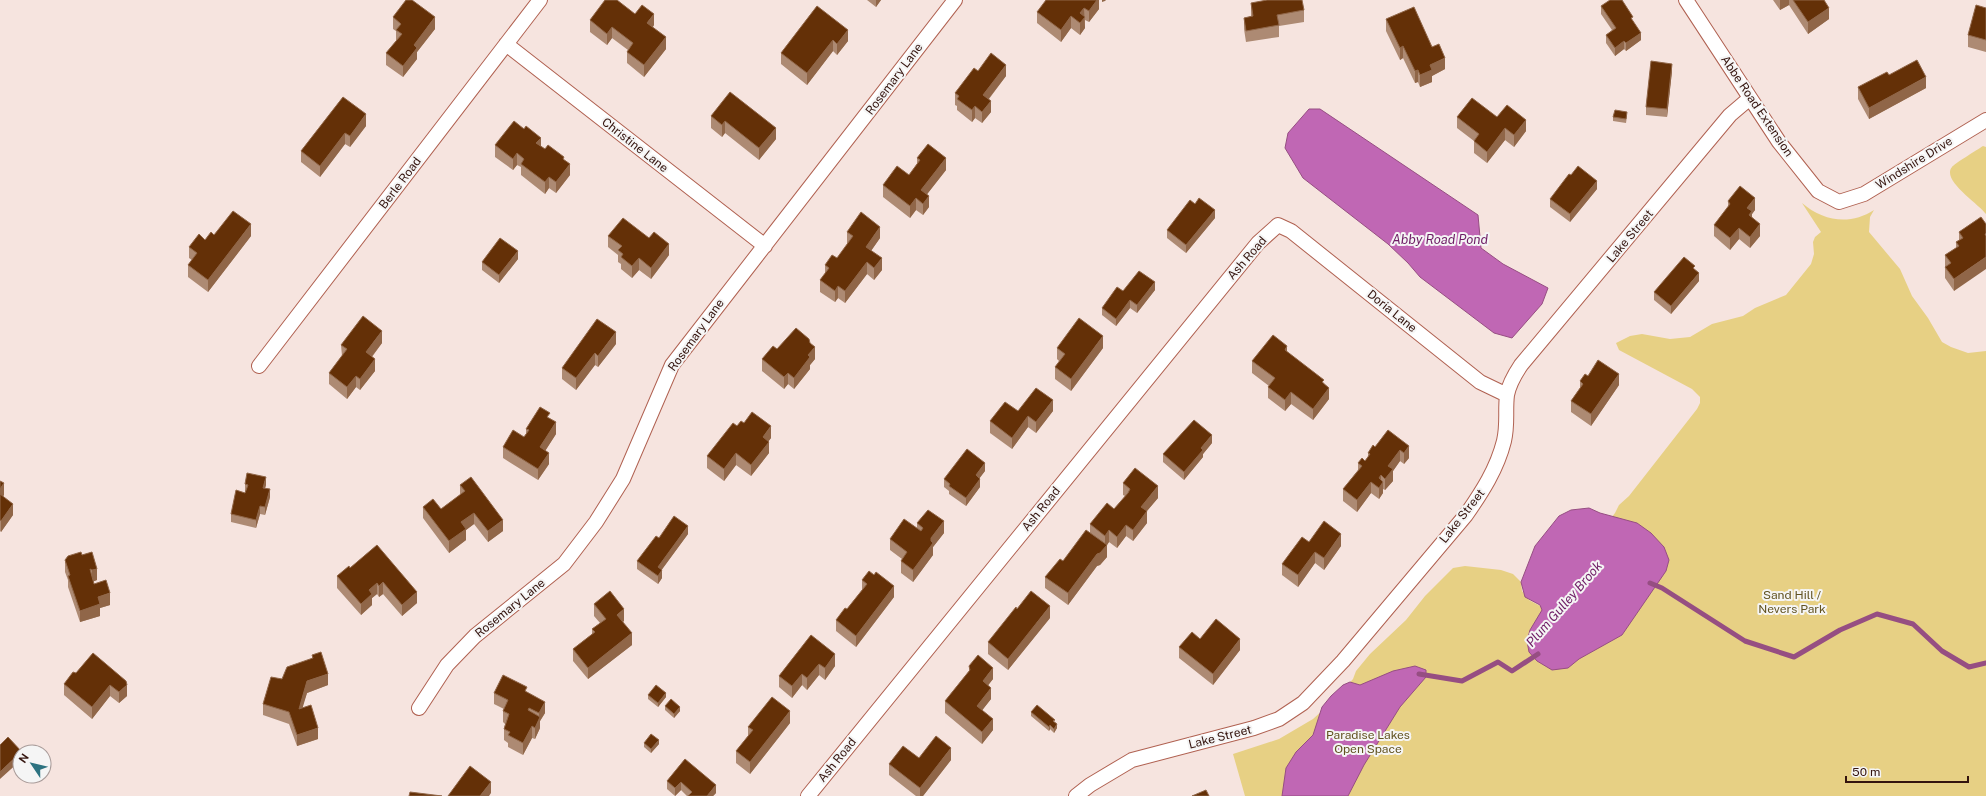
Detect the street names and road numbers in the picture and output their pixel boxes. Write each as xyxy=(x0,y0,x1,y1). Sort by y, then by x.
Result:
street label: Rosemary Lane xyxy=(863,40,926,117)
street label: Abbe Road Extension xyxy=(1718,53,1796,159)
street label: Christine Lane xyxy=(599,115,671,175)
street label: Windshire Drive xyxy=(1873,134,1955,192)
street label: Berle Road xyxy=(376,154,424,212)
street label: Lake Street xyxy=(1604,207,1656,265)
street label: Ash Road xyxy=(1224,234,1270,282)
street label: Doria Lane xyxy=(1365,287,1420,335)
street label: Rosemary Lane xyxy=(665,296,727,374)
street label: Ash Road xyxy=(1019,484,1063,534)
street label: Lake Street xyxy=(1437,486,1488,546)
street label: Rosemary Lane xyxy=(472,575,548,640)
street label: Lake Street xyxy=(1187,722,1253,752)
street label: Ash Road xyxy=(815,735,859,785)

